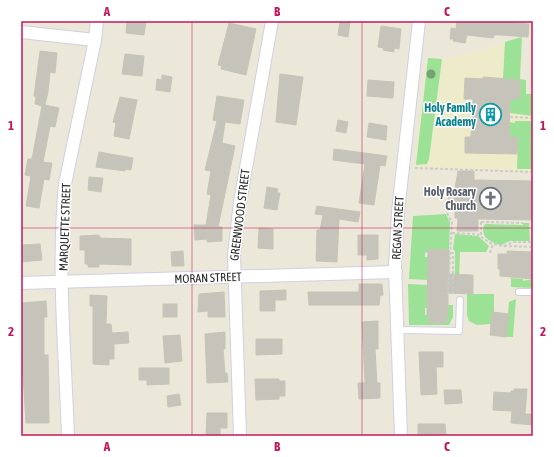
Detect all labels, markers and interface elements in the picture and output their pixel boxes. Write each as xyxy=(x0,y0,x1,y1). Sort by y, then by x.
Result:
text: A xyxy=(103,4,111,19)
text: B xyxy=(274,4,281,19)
text: C xyxy=(444,4,450,19)
place label: Holy Family Academy xyxy=(424,101,476,129)
building icon: Holy Family Academy xyxy=(478,102,504,128)
text: 1 xyxy=(8,118,14,133)
text: 1 xyxy=(540,118,546,133)
street label: GREENWOOD STREET xyxy=(227,168,253,262)
street label: MARQUETTE STREET xyxy=(56,182,74,271)
place label: Holy Rosary Church xyxy=(424,185,476,213)
church icon: Holy Rosary Church xyxy=(478,186,504,212)
street label: REGAN STREET xyxy=(389,195,407,260)
street label: MORAN STREET xyxy=(174,270,243,286)
text: 2 xyxy=(8,324,14,339)
text: 2 xyxy=(540,324,546,339)
text: A xyxy=(103,439,111,454)
text: B xyxy=(274,439,281,454)
text: C xyxy=(444,439,450,454)

